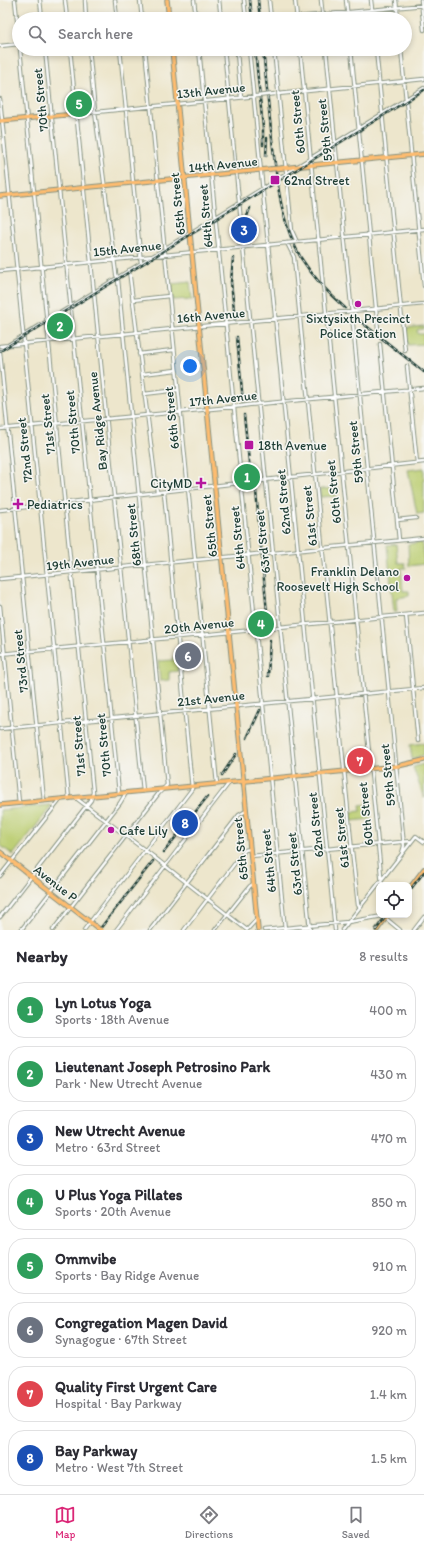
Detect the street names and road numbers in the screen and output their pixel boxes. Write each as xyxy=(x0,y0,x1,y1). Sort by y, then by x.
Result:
street label: 70th Street xyxy=(30,67,51,132)
street label: 13th Avenue xyxy=(176,79,246,102)
street label: 60th Street xyxy=(287,89,308,155)
street label: 59th Street xyxy=(314,98,335,162)
street label: 14th Avenue xyxy=(188,153,258,176)
street label: 65th Street xyxy=(167,172,188,236)
street label: 64th Street xyxy=(195,183,216,248)
street label: 15th Avenue xyxy=(92,237,162,260)
street label: 16th Avenue xyxy=(176,305,246,326)
street label: Bay Ridge Avenue xyxy=(85,371,110,471)
street label: 66th Street xyxy=(161,386,182,450)
street label: 17th Avenue xyxy=(188,387,258,410)
street label: 70th Street xyxy=(62,389,83,454)
street label: 71st Street xyxy=(37,393,58,455)
street label: 72nd Street xyxy=(14,417,35,483)
street label: 59th Street xyxy=(345,420,366,484)
street label: 60th Street xyxy=(323,459,344,525)
street label: 62nd Street xyxy=(273,469,294,535)
street label: 61st Street xyxy=(299,485,320,547)
street label: 65th Street xyxy=(199,494,220,558)
street label: 68th Street xyxy=(123,503,144,567)
street label: 64th Street xyxy=(227,505,248,570)
street label: 63rd Street xyxy=(252,509,273,574)
street label: 19th Avenue xyxy=(45,551,115,574)
street label: 20th Avenue xyxy=(163,614,235,637)
street label: 73rd Street xyxy=(10,629,31,693)
street label: 21st Avenue xyxy=(177,687,246,709)
street label: 70th Street xyxy=(93,712,114,777)
street label: 71st Street xyxy=(68,715,89,777)
street label: 59th Street xyxy=(377,743,398,807)
street label: 60th Street xyxy=(355,781,376,847)
street label: 62nd Street xyxy=(305,791,326,858)
street label: 61st Street xyxy=(331,807,352,869)
street label: 65th Street xyxy=(230,817,251,881)
street label: 64th Street xyxy=(258,828,279,893)
street label: 63rd Street xyxy=(284,831,305,896)
street label: Avenue P xyxy=(31,862,81,905)

